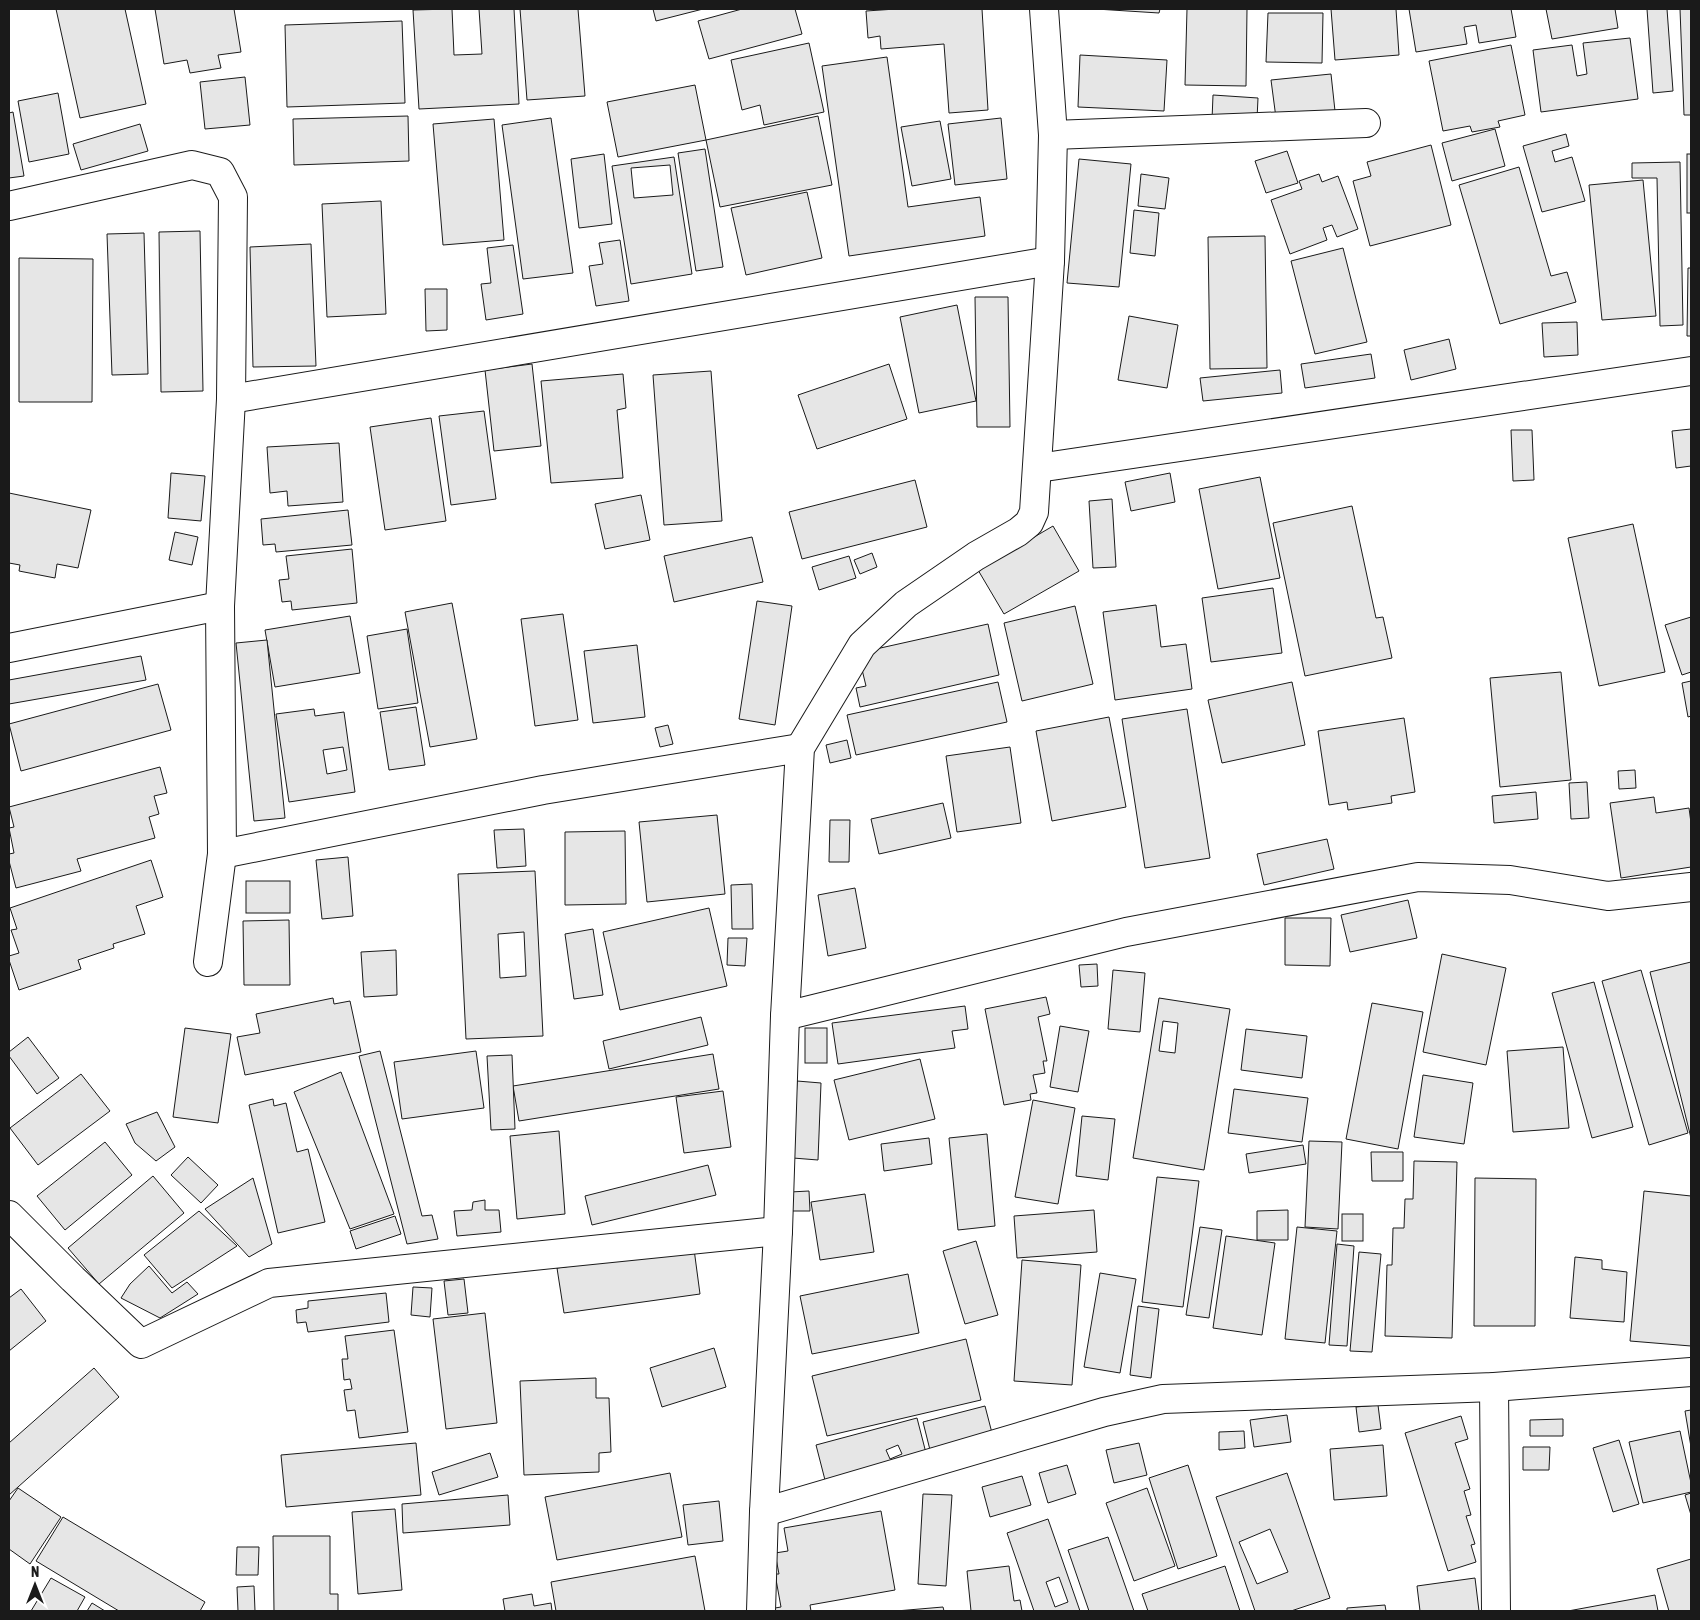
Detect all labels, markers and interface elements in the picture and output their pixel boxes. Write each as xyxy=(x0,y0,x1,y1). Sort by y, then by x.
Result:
north arrow xyxy=(10,1560,60,1610)
text: N xyxy=(31,1564,39,1580)

